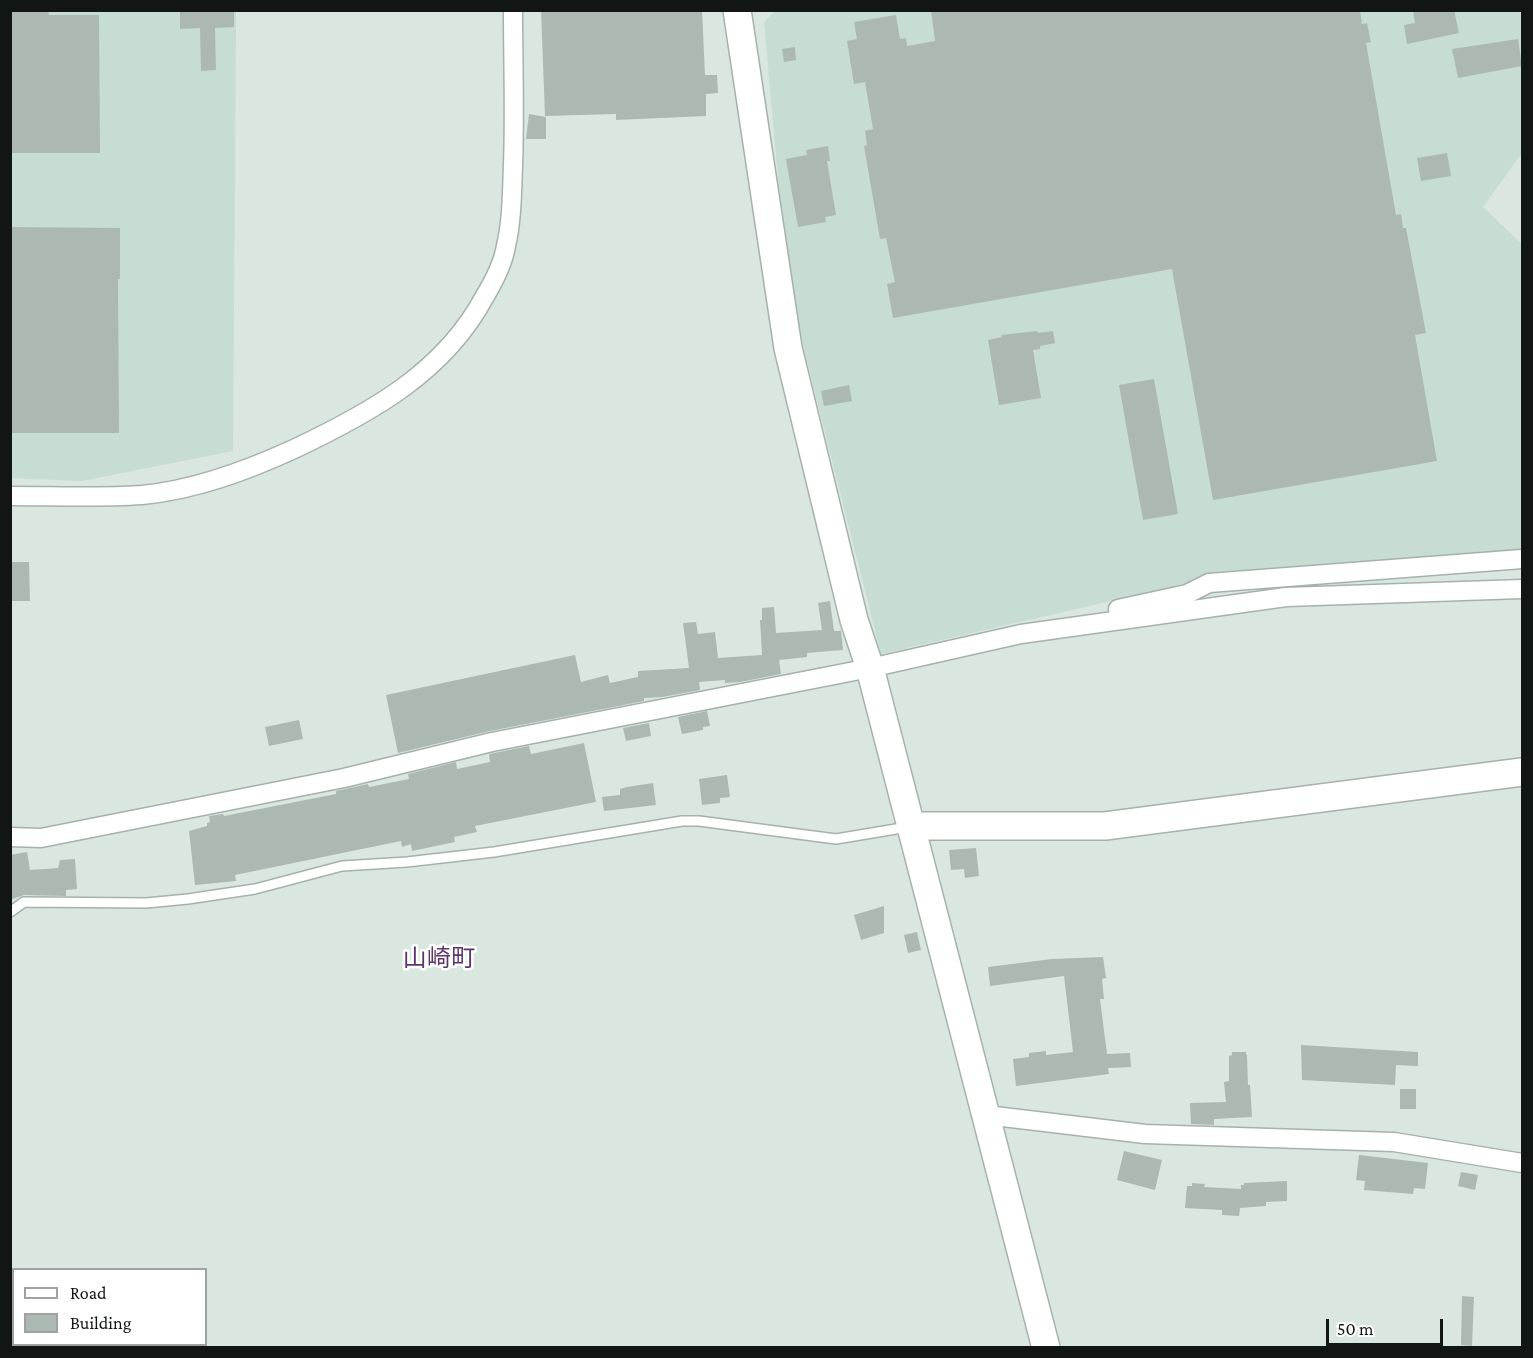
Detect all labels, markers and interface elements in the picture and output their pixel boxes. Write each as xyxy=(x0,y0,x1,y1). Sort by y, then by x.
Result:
district label: 山崎町 xyxy=(403,945,475,973)
legend xyxy=(12,1268,207,1346)
text: Road xyxy=(70,1283,107,1303)
scale bar xyxy=(1329,1307,1446,1345)
text: Building xyxy=(70,1313,131,1333)
text: 50 m xyxy=(1337,1319,1374,1339)

